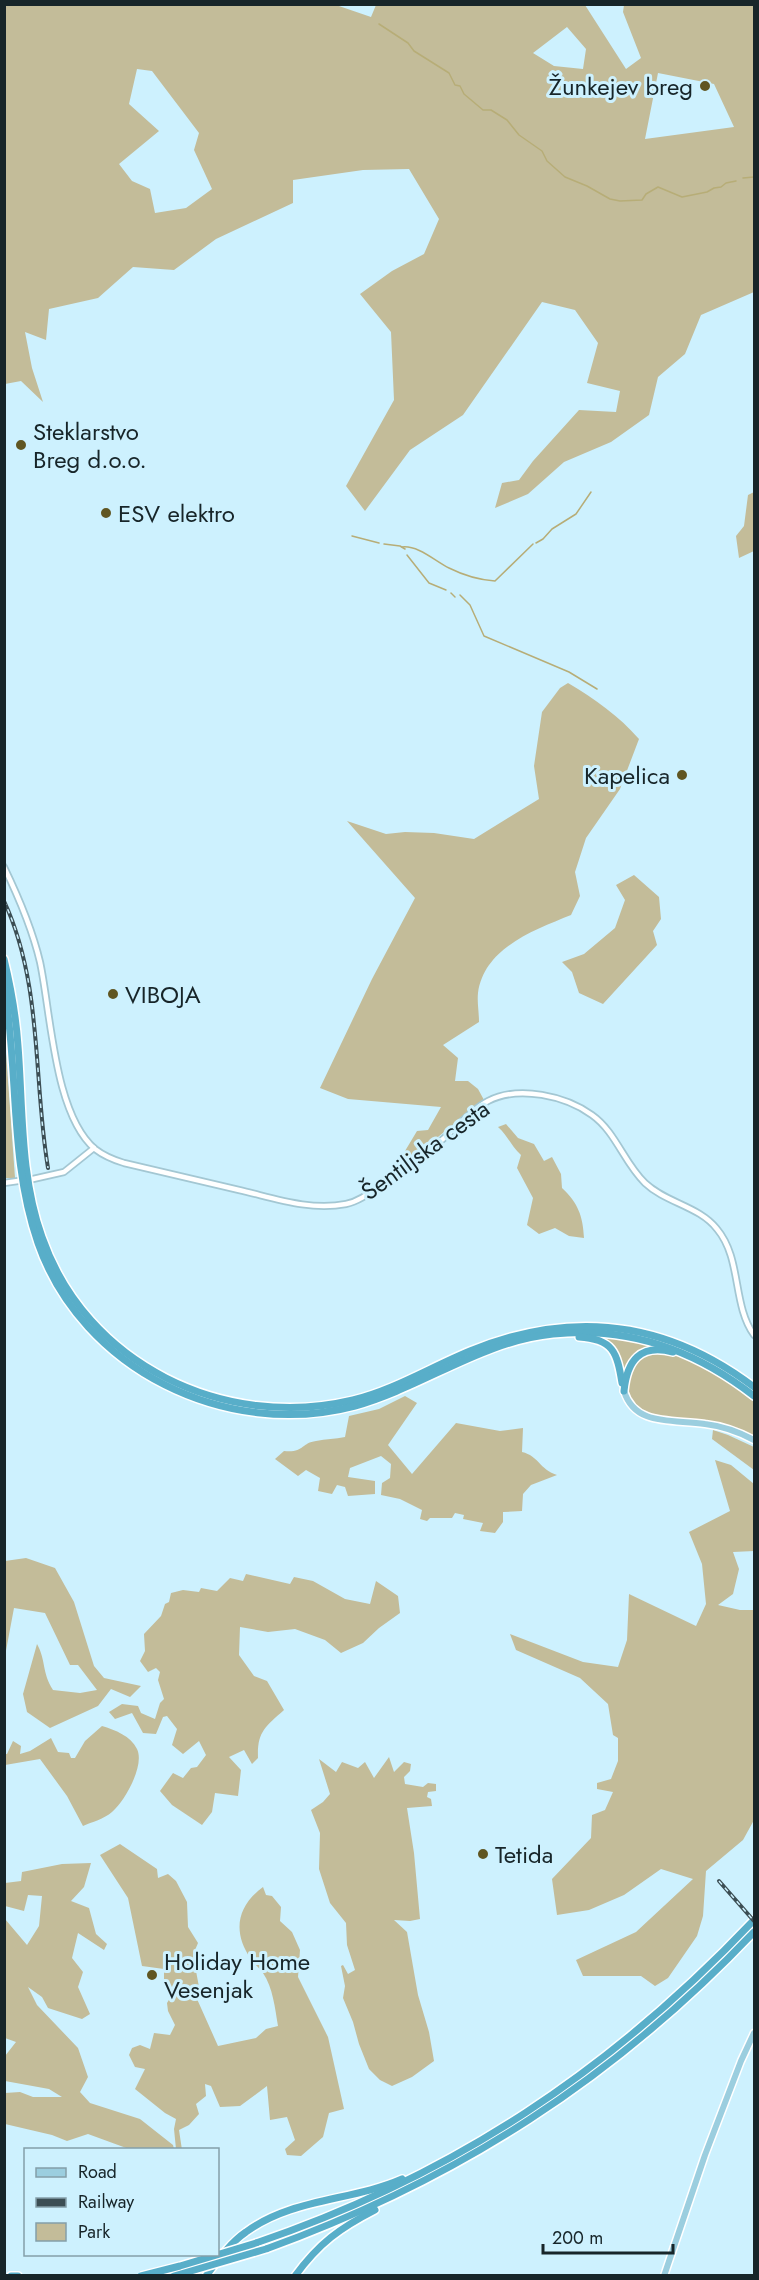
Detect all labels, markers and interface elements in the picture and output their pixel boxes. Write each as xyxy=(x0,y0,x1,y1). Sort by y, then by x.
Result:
place label: Žunkejev breg xyxy=(549,69,693,104)
marker: Žunkejev breg xyxy=(698,79,712,93)
place label: Steklarstvo Breg d.o.o. xyxy=(33,414,147,477)
marker: Steklarstvo Breg d.o.o. xyxy=(14,438,28,452)
place label: ESV elektro xyxy=(118,496,235,531)
marker: ESV elektro xyxy=(99,506,113,520)
place label: Kapelica xyxy=(584,758,670,793)
marker: Kapelica xyxy=(675,768,689,782)
place label: VIBOJA xyxy=(125,977,201,1012)
marker: VIBOJA xyxy=(106,987,120,1001)
street label: Šentiljska cesta xyxy=(353,1091,497,1209)
place label: Tetida xyxy=(495,1837,553,1872)
marker: Tetida xyxy=(476,1847,490,1861)
place label: Holiday Home Vesenjak xyxy=(164,1944,310,2007)
marker: Holiday Home Vesenjak xyxy=(145,1968,159,1982)
legend xyxy=(24,2148,219,2256)
text: Road xyxy=(78,2159,117,2185)
text: Railway xyxy=(78,2189,134,2215)
scale bar xyxy=(543,2217,674,2255)
text: Park xyxy=(78,2219,110,2245)
text: 200 m xyxy=(552,2225,603,2251)

